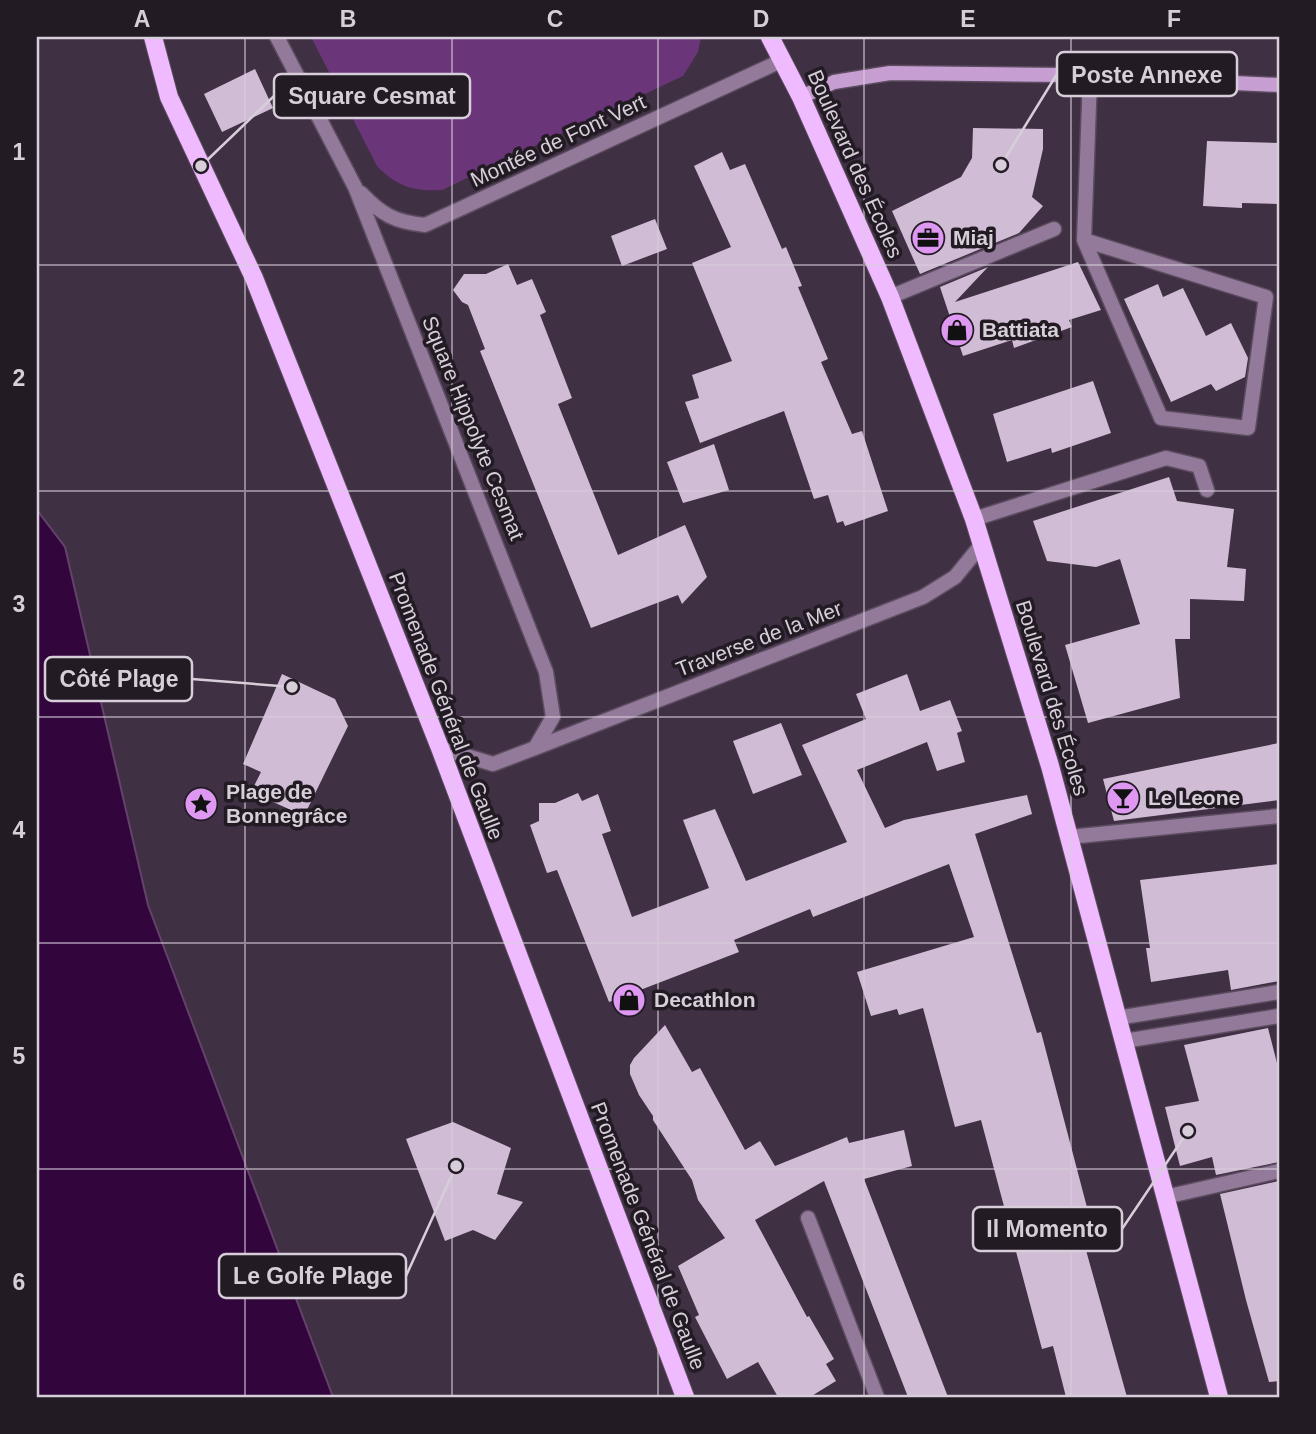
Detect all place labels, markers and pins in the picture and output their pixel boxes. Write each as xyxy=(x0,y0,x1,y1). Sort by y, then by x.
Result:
callout: Poste Annexe xyxy=(1057,52,1237,96)
callout: Square Cesmat xyxy=(274,74,470,118)
office icon: Miaj xyxy=(909,219,947,257)
place label: Miaj xyxy=(953,226,994,249)
shop icon: Battiata xyxy=(938,311,976,349)
place label: Battiata xyxy=(982,318,1059,341)
callout: Côté Plage xyxy=(45,657,192,701)
bar icon: Le Leone xyxy=(1104,779,1142,817)
place label: Plage de Bonnegrâce xyxy=(226,780,347,827)
place icon: Plage de Bonnegrâce xyxy=(182,785,220,823)
place label: Le Leone xyxy=(1148,786,1240,809)
shop icon: Decathlon xyxy=(610,981,648,1019)
place label: Decathlon xyxy=(654,988,756,1011)
callout: Il Momento xyxy=(973,1207,1122,1251)
callout: Le Golfe Plage xyxy=(219,1254,406,1298)

